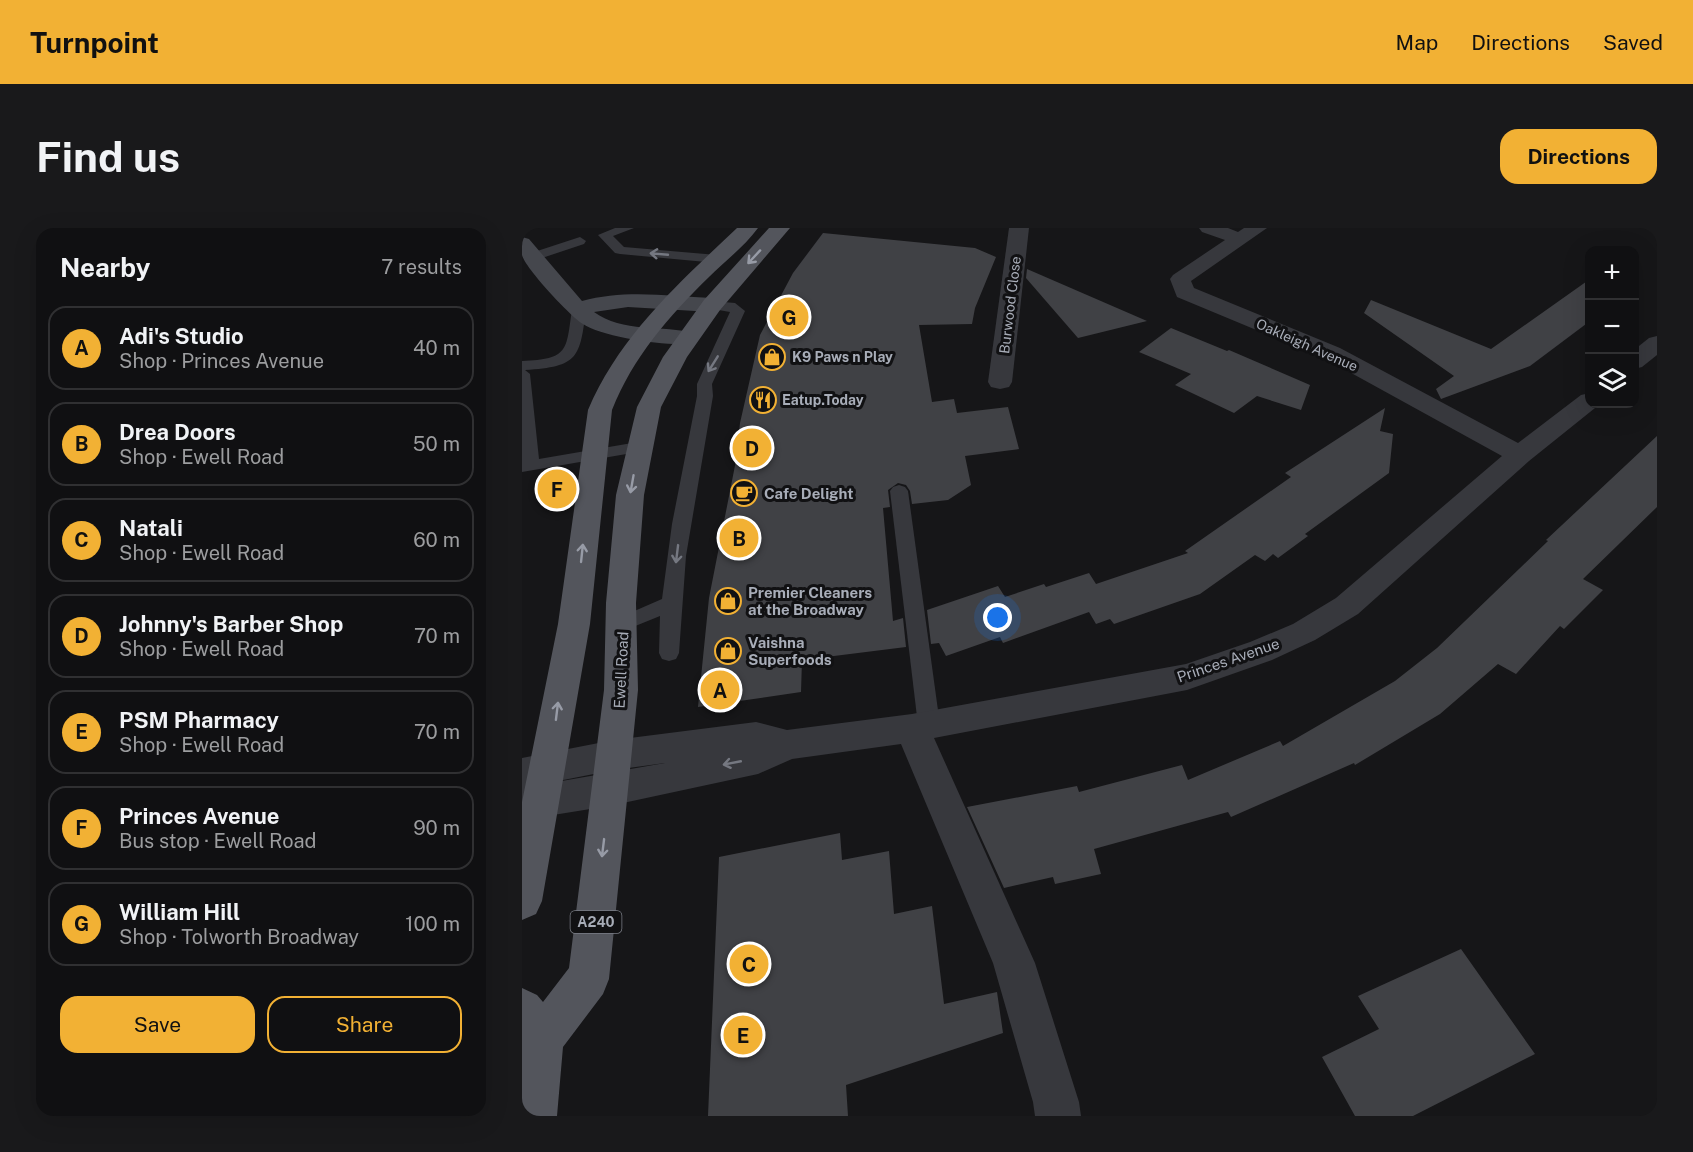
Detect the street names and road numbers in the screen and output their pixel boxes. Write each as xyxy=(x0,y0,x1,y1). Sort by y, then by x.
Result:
street label: Burwood Close xyxy=(996,255,1024,355)
street label: Oakleigh Avenue xyxy=(1254,315,1360,375)
street label: Ewell Road xyxy=(610,631,632,709)
street label: Princes Avenue xyxy=(1175,635,1281,685)
road number: A240 xyxy=(570,911,622,933)

